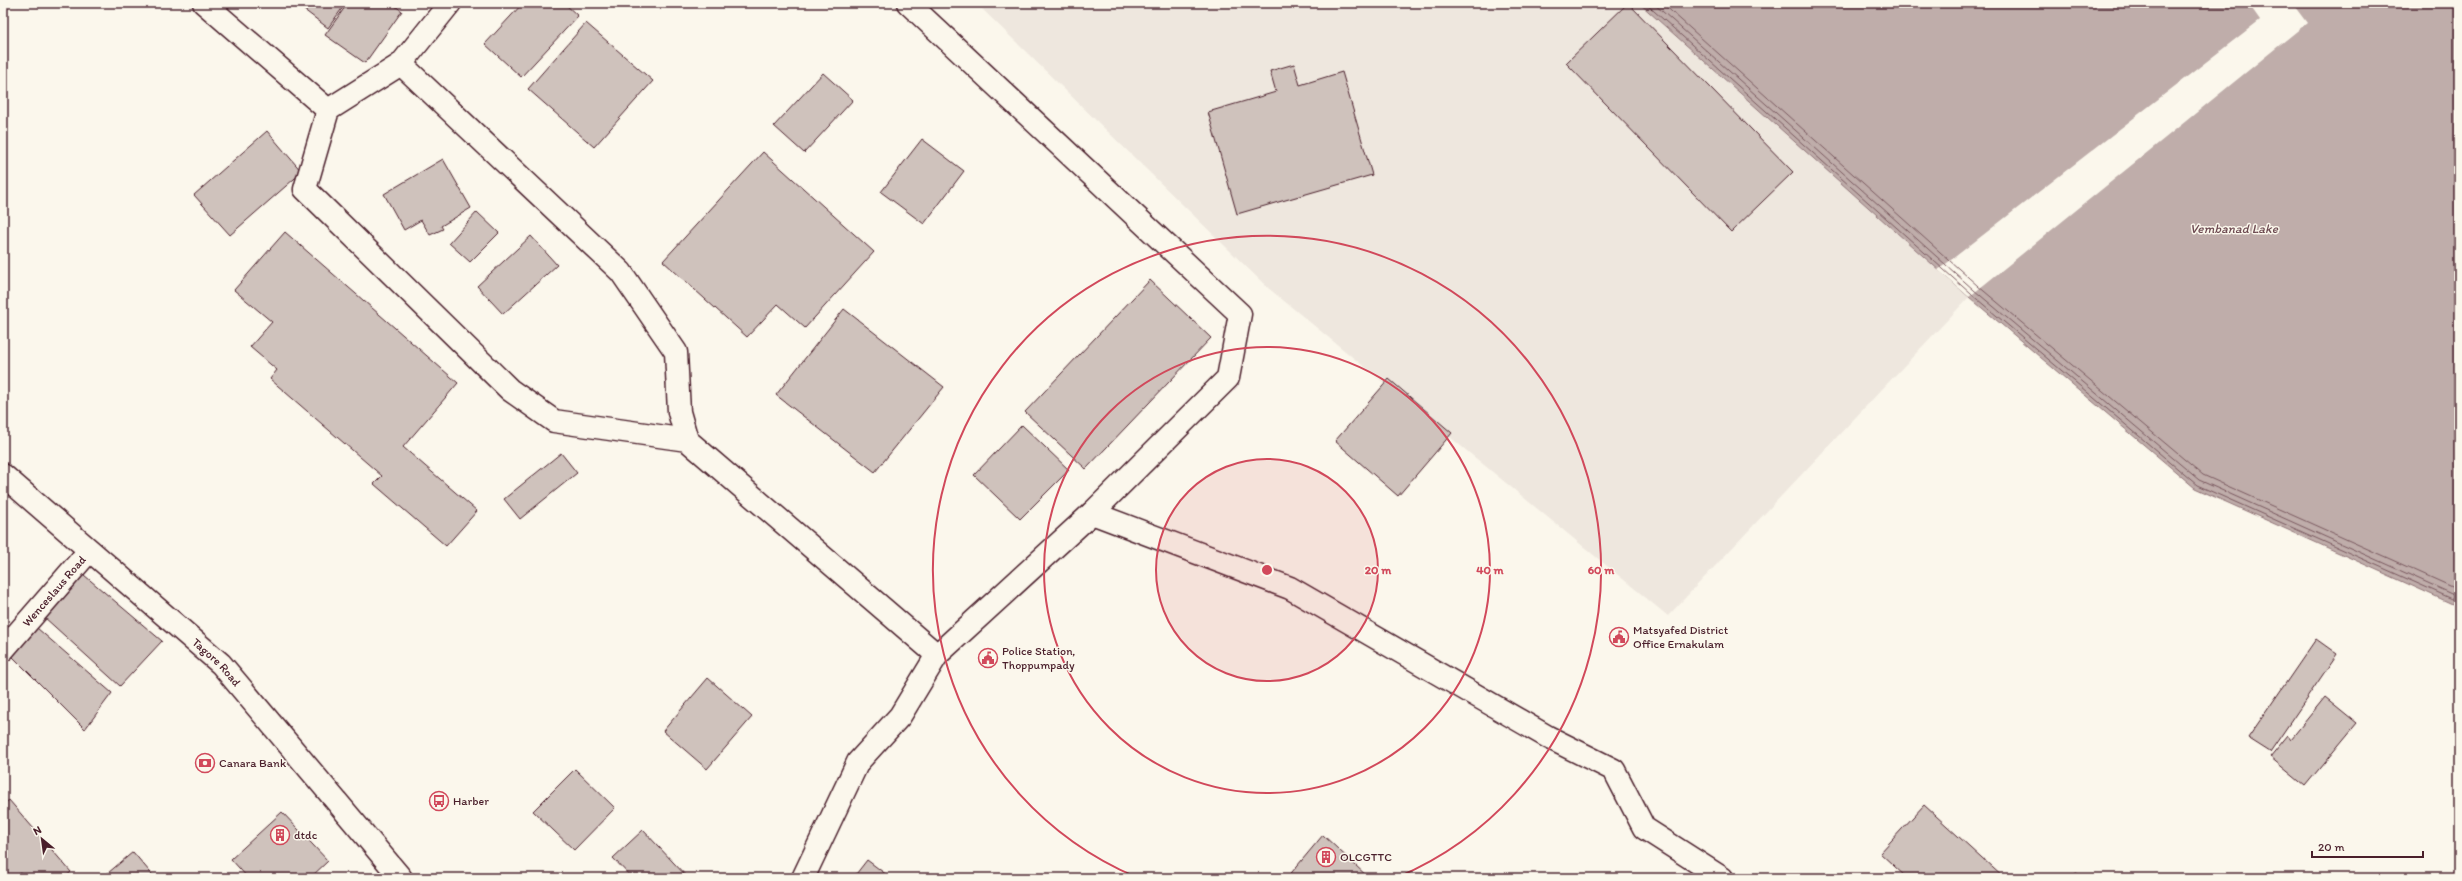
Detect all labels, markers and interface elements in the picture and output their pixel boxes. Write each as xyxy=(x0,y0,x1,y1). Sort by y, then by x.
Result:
water label: Vembanad Lake xyxy=(2190,221,2279,236)
street label: Wenceslaus Road xyxy=(20,552,89,629)
centre of rings xyxy=(1260,563,1274,577)
text: 20 m xyxy=(1365,563,1392,577)
text: 40 m xyxy=(1476,563,1505,577)
text: 60 m xyxy=(1588,563,1615,577)
place label: Matsyafed District Office Ernakulam xyxy=(1633,623,1729,651)
public building icon: Matsyafed District Office Ernakulam xyxy=(1608,626,1630,648)
street label: Tagore Road xyxy=(189,635,244,689)
place label: Police Station, Thoppumpady xyxy=(1002,644,1076,672)
public building icon: Police Station, Thoppumpady xyxy=(977,647,999,669)
bank icon: Canara Bank xyxy=(194,752,216,774)
place label: Canara Bank xyxy=(219,756,287,770)
bus stop icon: Harber xyxy=(428,790,450,812)
place label: Harber xyxy=(453,794,489,808)
north arrow xyxy=(22,819,62,859)
text: N xyxy=(31,823,44,838)
building icon: dtdc xyxy=(269,824,291,846)
place label: dtdc xyxy=(294,828,318,842)
scale bar xyxy=(2312,833,2423,859)
text: 20 m xyxy=(2318,840,2345,854)
building icon: OLCGTTC xyxy=(1315,846,1337,868)
place label: OLCGTTC xyxy=(1340,850,1392,864)

